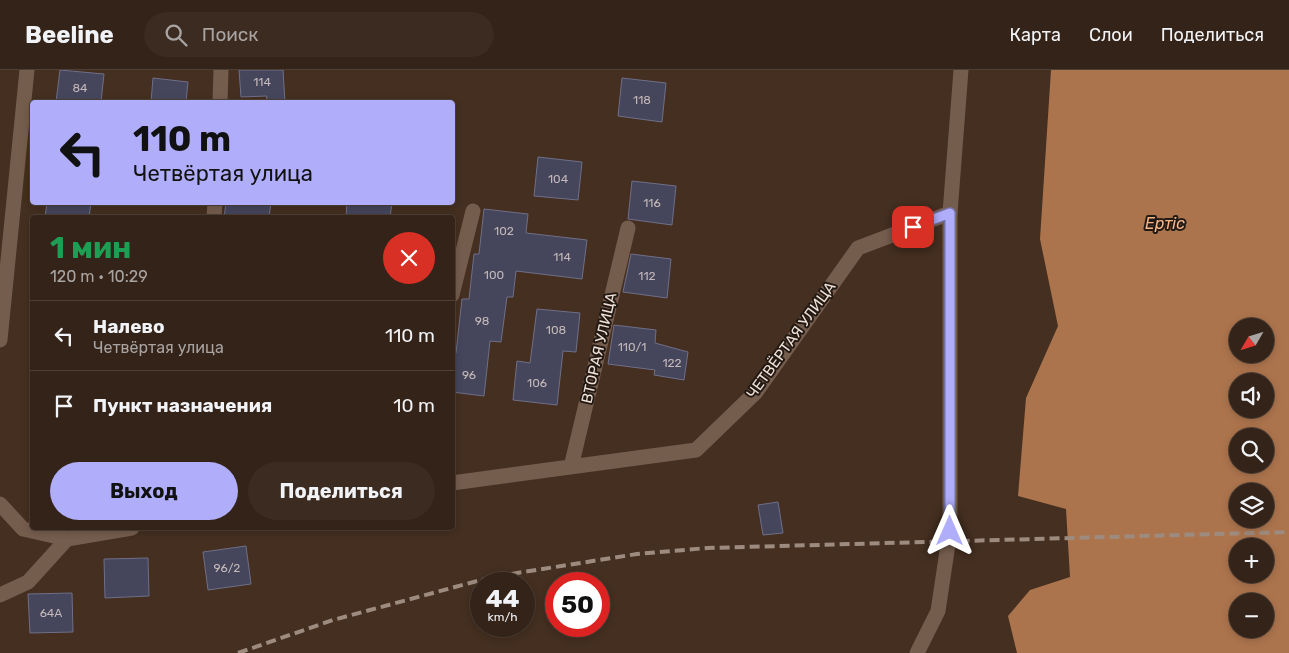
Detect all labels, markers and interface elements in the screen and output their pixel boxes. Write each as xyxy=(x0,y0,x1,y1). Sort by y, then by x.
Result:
search box xyxy=(144,12,494,57)
text: Beeline xyxy=(25,21,114,49)
icon: search xyxy=(162,21,190,49)
text: Поиск xyxy=(202,23,259,46)
text: Карта xyxy=(1010,24,1061,46)
text: Слои xyxy=(1089,24,1133,46)
text: Поделиться xyxy=(1161,24,1264,46)
house number: 114 xyxy=(253,75,271,89)
house number: 84 xyxy=(72,81,88,95)
house number: 118 xyxy=(633,93,651,107)
text: 110 m xyxy=(133,118,231,160)
icon: left xyxy=(50,120,115,185)
text: Четвёртая улица xyxy=(133,160,313,187)
house number: 104 xyxy=(548,172,569,186)
house number: 116 xyxy=(643,196,661,210)
pin xyxy=(892,206,934,248)
icon: arrive xyxy=(899,213,927,241)
water label: Ертіс xyxy=(1145,214,1185,233)
house number: 102 xyxy=(494,224,514,238)
text: 1 мин xyxy=(50,230,131,266)
button: close xyxy=(383,232,435,284)
house number: 114 xyxy=(553,250,571,264)
text: 120 m · 10:29 xyxy=(50,267,148,286)
house number: 100 xyxy=(484,268,504,282)
house number: 112 xyxy=(638,269,656,283)
street label: ЧЕТВЁРТАЯ УЛИЦА xyxy=(743,278,839,402)
street label: ВТОРАЯ УЛИЦА xyxy=(577,291,621,405)
house number: 98 xyxy=(475,314,489,328)
text: Налево xyxy=(93,315,165,338)
north arrow xyxy=(1229,318,1274,362)
map controls xyxy=(1229,318,1274,638)
icon: left xyxy=(50,322,78,350)
house number: 108 xyxy=(546,323,566,337)
text: 110 m xyxy=(385,324,435,347)
text: Четвёртая улица xyxy=(93,338,224,357)
house number: 110/1 xyxy=(618,340,646,354)
house number: 122 xyxy=(662,356,682,370)
house number: 96 xyxy=(462,368,476,382)
button: sound xyxy=(1229,373,1274,418)
house number: 106 xyxy=(527,376,547,390)
icon: arrive xyxy=(50,392,78,420)
text: Пункт назначения xyxy=(93,394,272,417)
text: 10 m xyxy=(393,394,435,417)
button: search xyxy=(1229,428,1274,473)
button: Выход xyxy=(50,462,238,520)
button: Поделиться xyxy=(248,462,435,520)
button: layers xyxy=(1229,483,1274,528)
position arrow xyxy=(923,504,975,556)
button: + xyxy=(1229,538,1274,583)
house number: 96/2 xyxy=(214,561,240,575)
speed limit sign: 50 xyxy=(545,572,610,637)
text: 44 xyxy=(485,584,520,613)
button: − xyxy=(1229,593,1274,638)
house number: 64А xyxy=(40,606,62,620)
text: km/h xyxy=(488,610,517,624)

